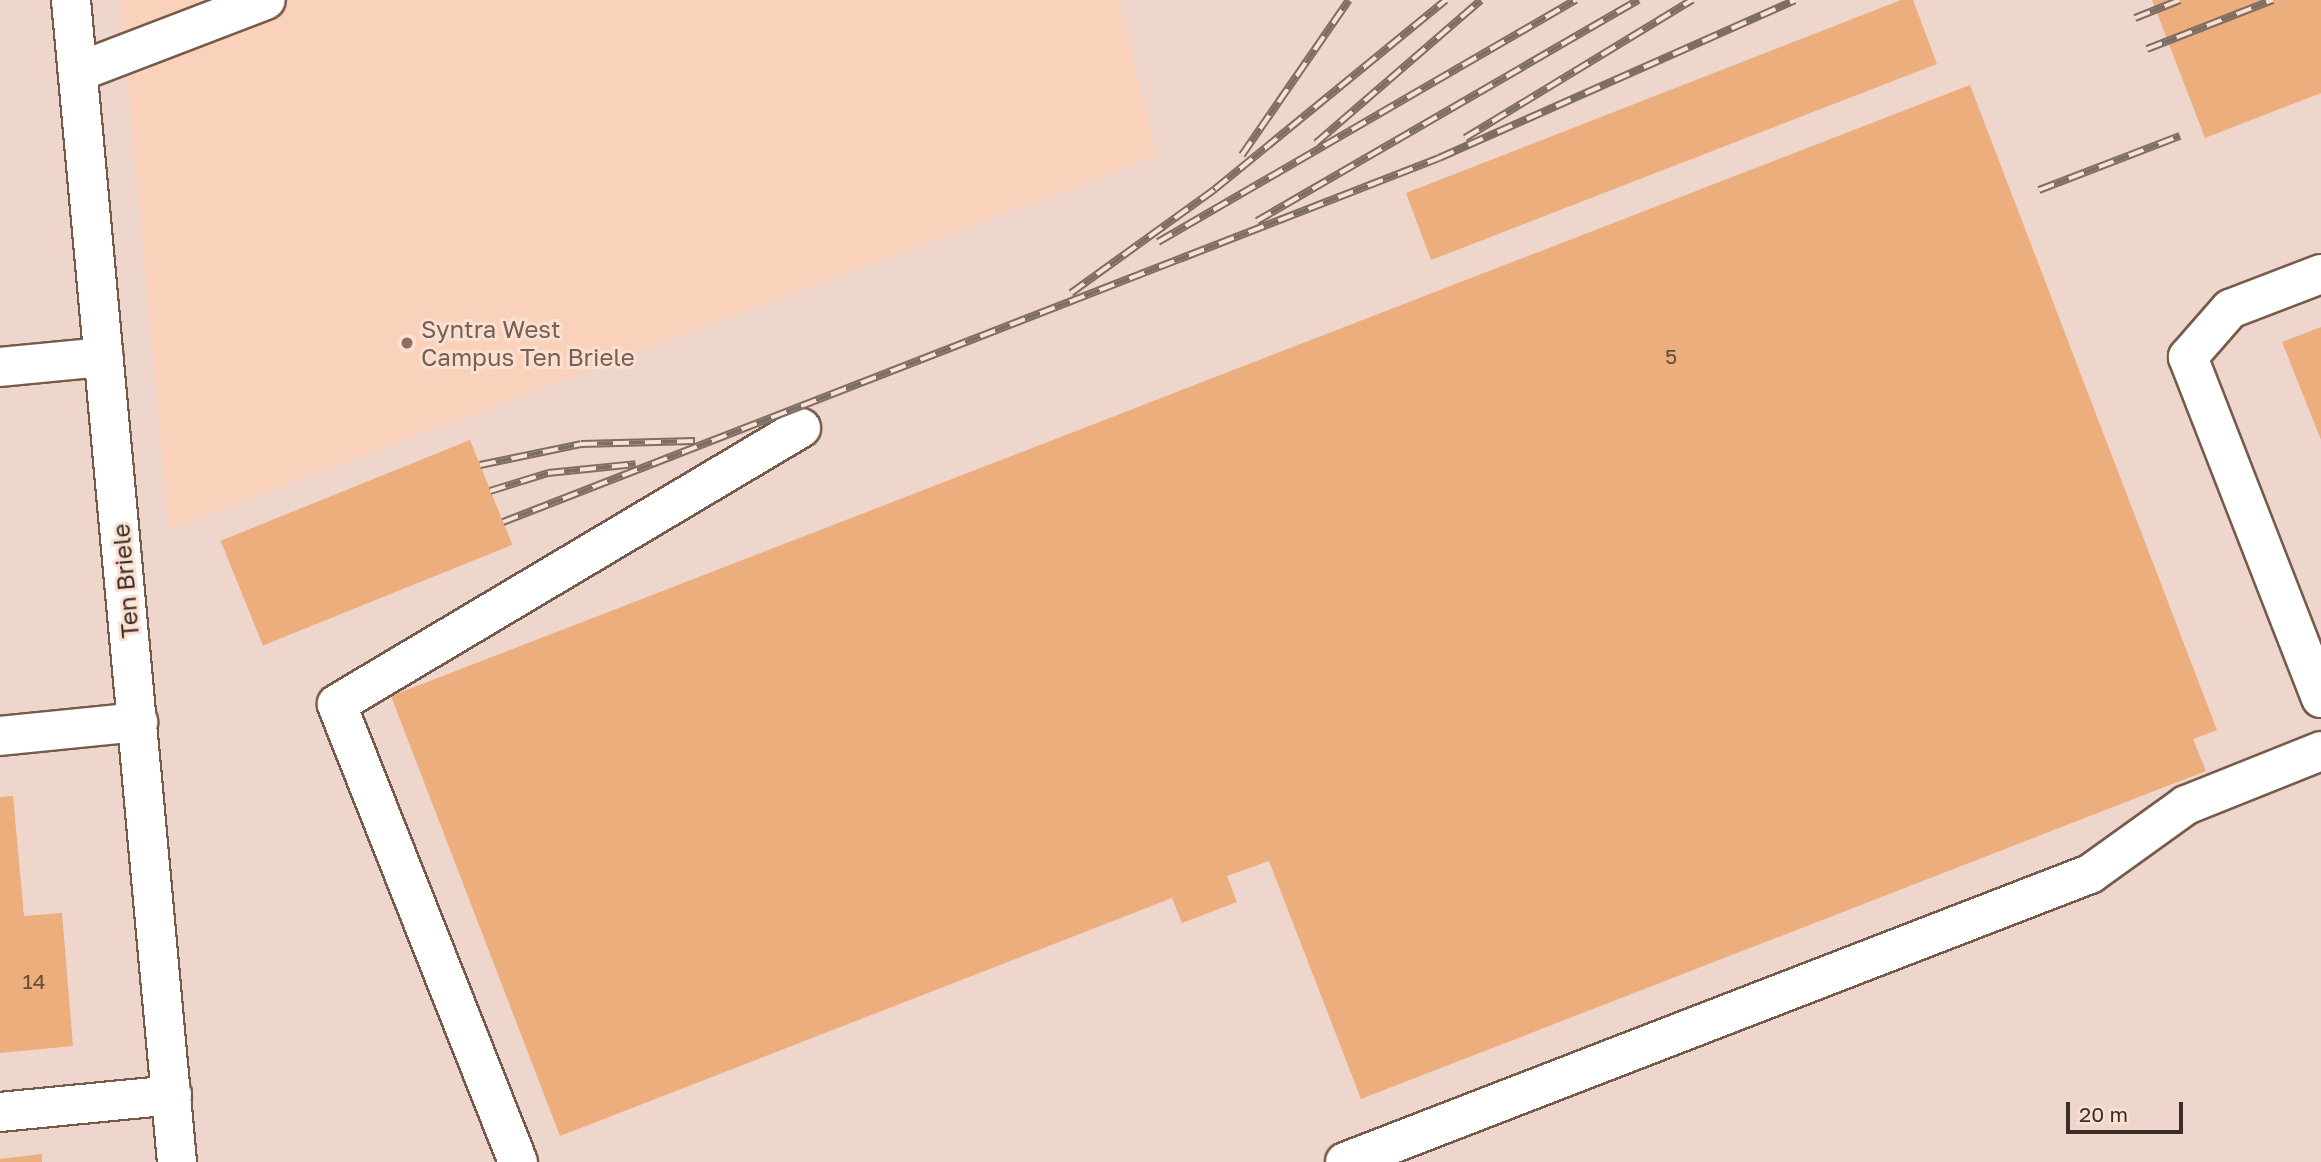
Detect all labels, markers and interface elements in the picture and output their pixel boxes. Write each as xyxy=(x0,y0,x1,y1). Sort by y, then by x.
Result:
place label: Syntra West Campus Ten Briele xyxy=(421,315,635,371)
marker: Syntra West Campus Ten Briele xyxy=(399,335,415,351)
house number: 5 xyxy=(1665,343,1677,369)
street label: Ten Briele xyxy=(106,523,144,639)
house number: 14 xyxy=(23,968,45,994)
scale bar xyxy=(2069,1088,2186,1132)
text: 20 m xyxy=(2079,1101,2128,1127)

